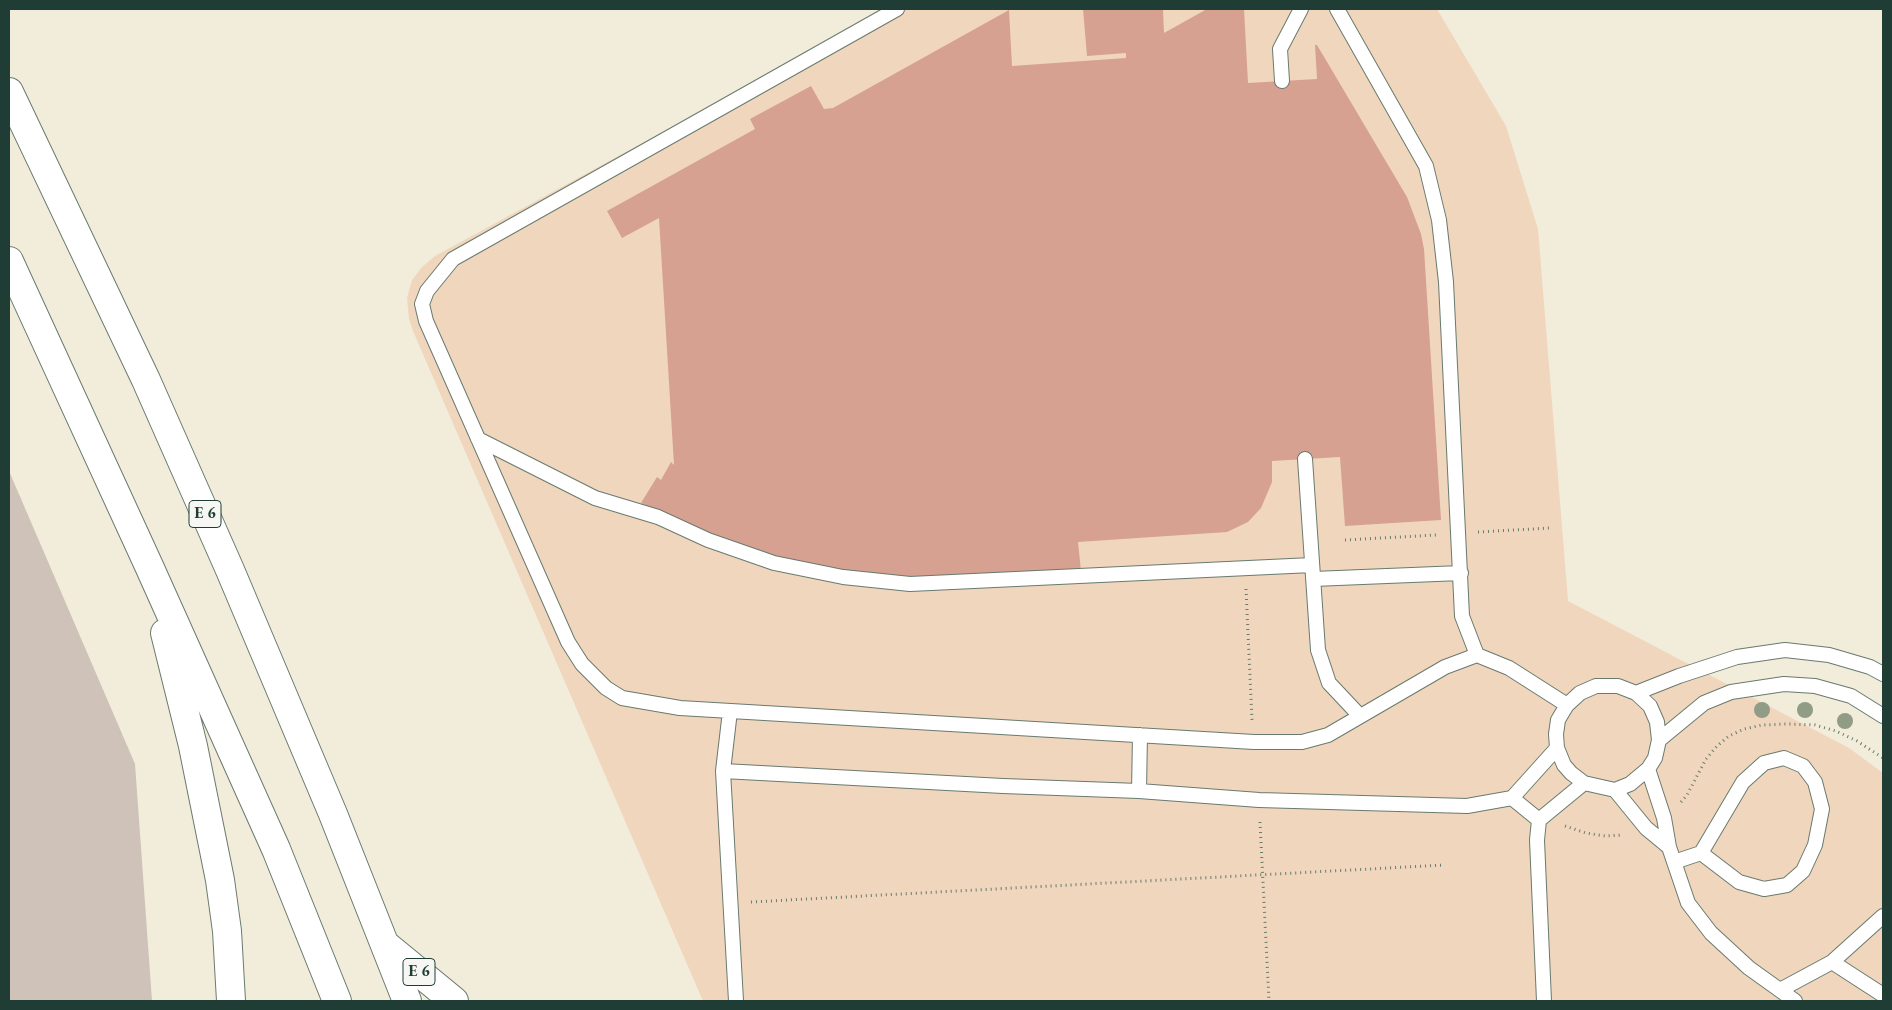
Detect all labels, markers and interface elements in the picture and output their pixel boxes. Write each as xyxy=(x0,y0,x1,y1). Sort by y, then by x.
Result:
road number: E 6 xyxy=(189,500,221,528)
road number: E 6 xyxy=(403,959,435,986)

